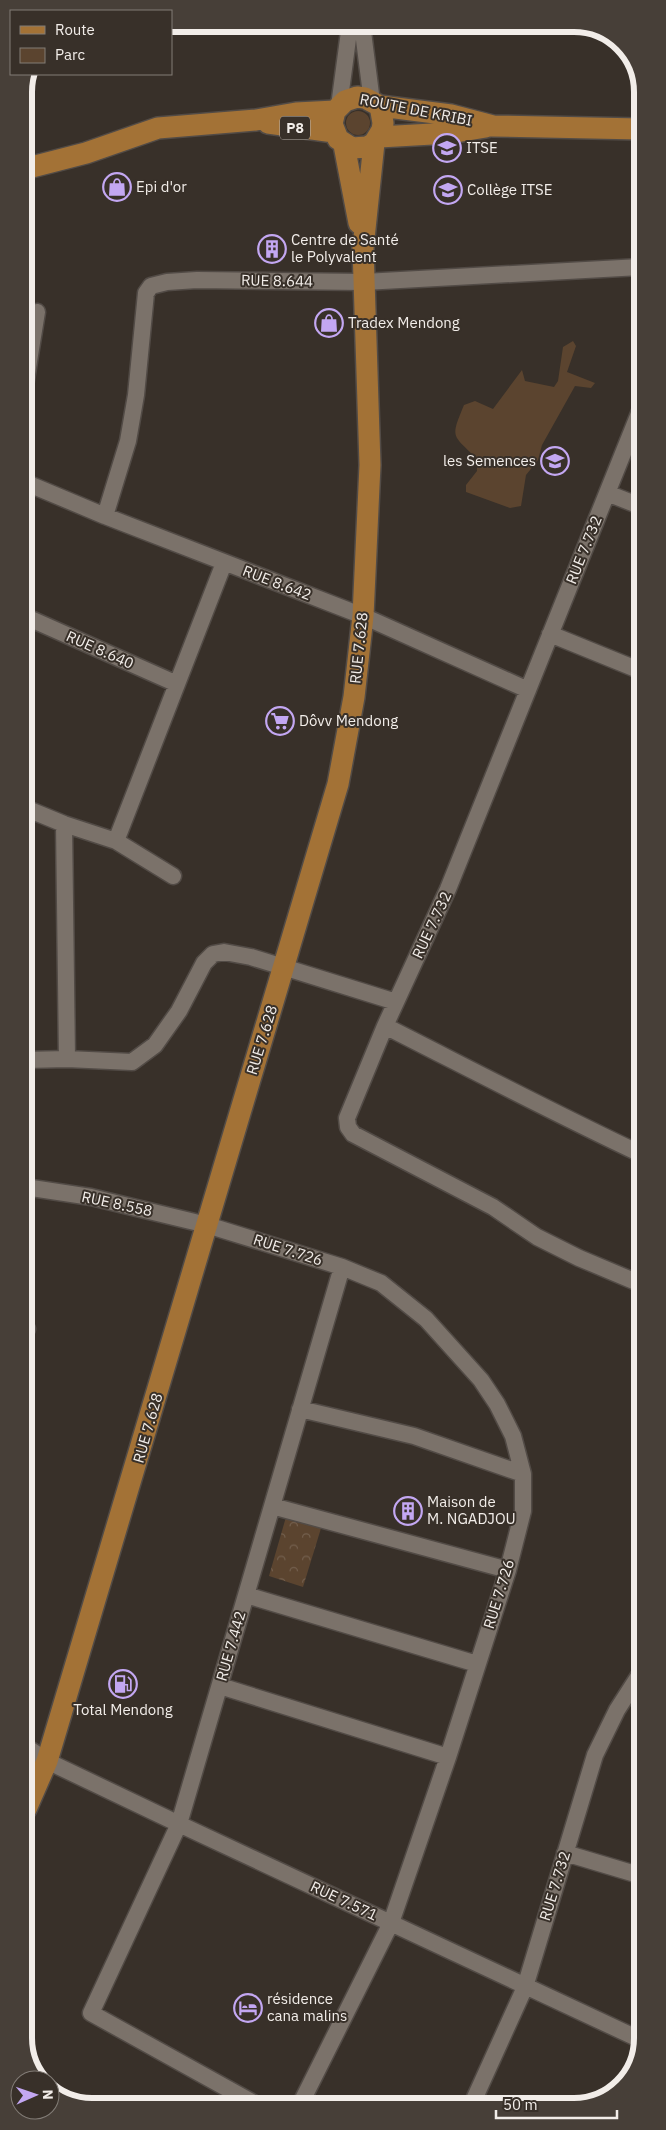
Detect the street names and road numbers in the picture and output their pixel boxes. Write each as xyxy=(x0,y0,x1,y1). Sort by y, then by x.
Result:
street label: ROUTE DE KRIBI xyxy=(358,89,474,130)
road number: P8 xyxy=(280,116,310,140)
street label: RUE 8.644 xyxy=(241,270,313,291)
street label: RUE 7.732 xyxy=(561,513,606,587)
street label: RUE 8.642 xyxy=(240,561,314,604)
street label: RUE 7.628 xyxy=(345,611,372,685)
street label: RUE 8.640 xyxy=(63,626,137,673)
street label: RUE 7.732 xyxy=(408,888,455,961)
street label: RUE 7.628 xyxy=(242,1003,281,1077)
street label: RUE 8.558 xyxy=(80,1187,154,1220)
street label: RUE 7.726 xyxy=(251,1229,325,1270)
street label: RUE 7.628 xyxy=(128,1391,167,1465)
street label: RUE 7.726 xyxy=(479,1557,518,1631)
street label: RUE 7.442 xyxy=(211,1609,250,1683)
street label: RUE 7.732 xyxy=(535,1849,574,1923)
street label: RUE 7.571 xyxy=(308,1877,381,1924)

